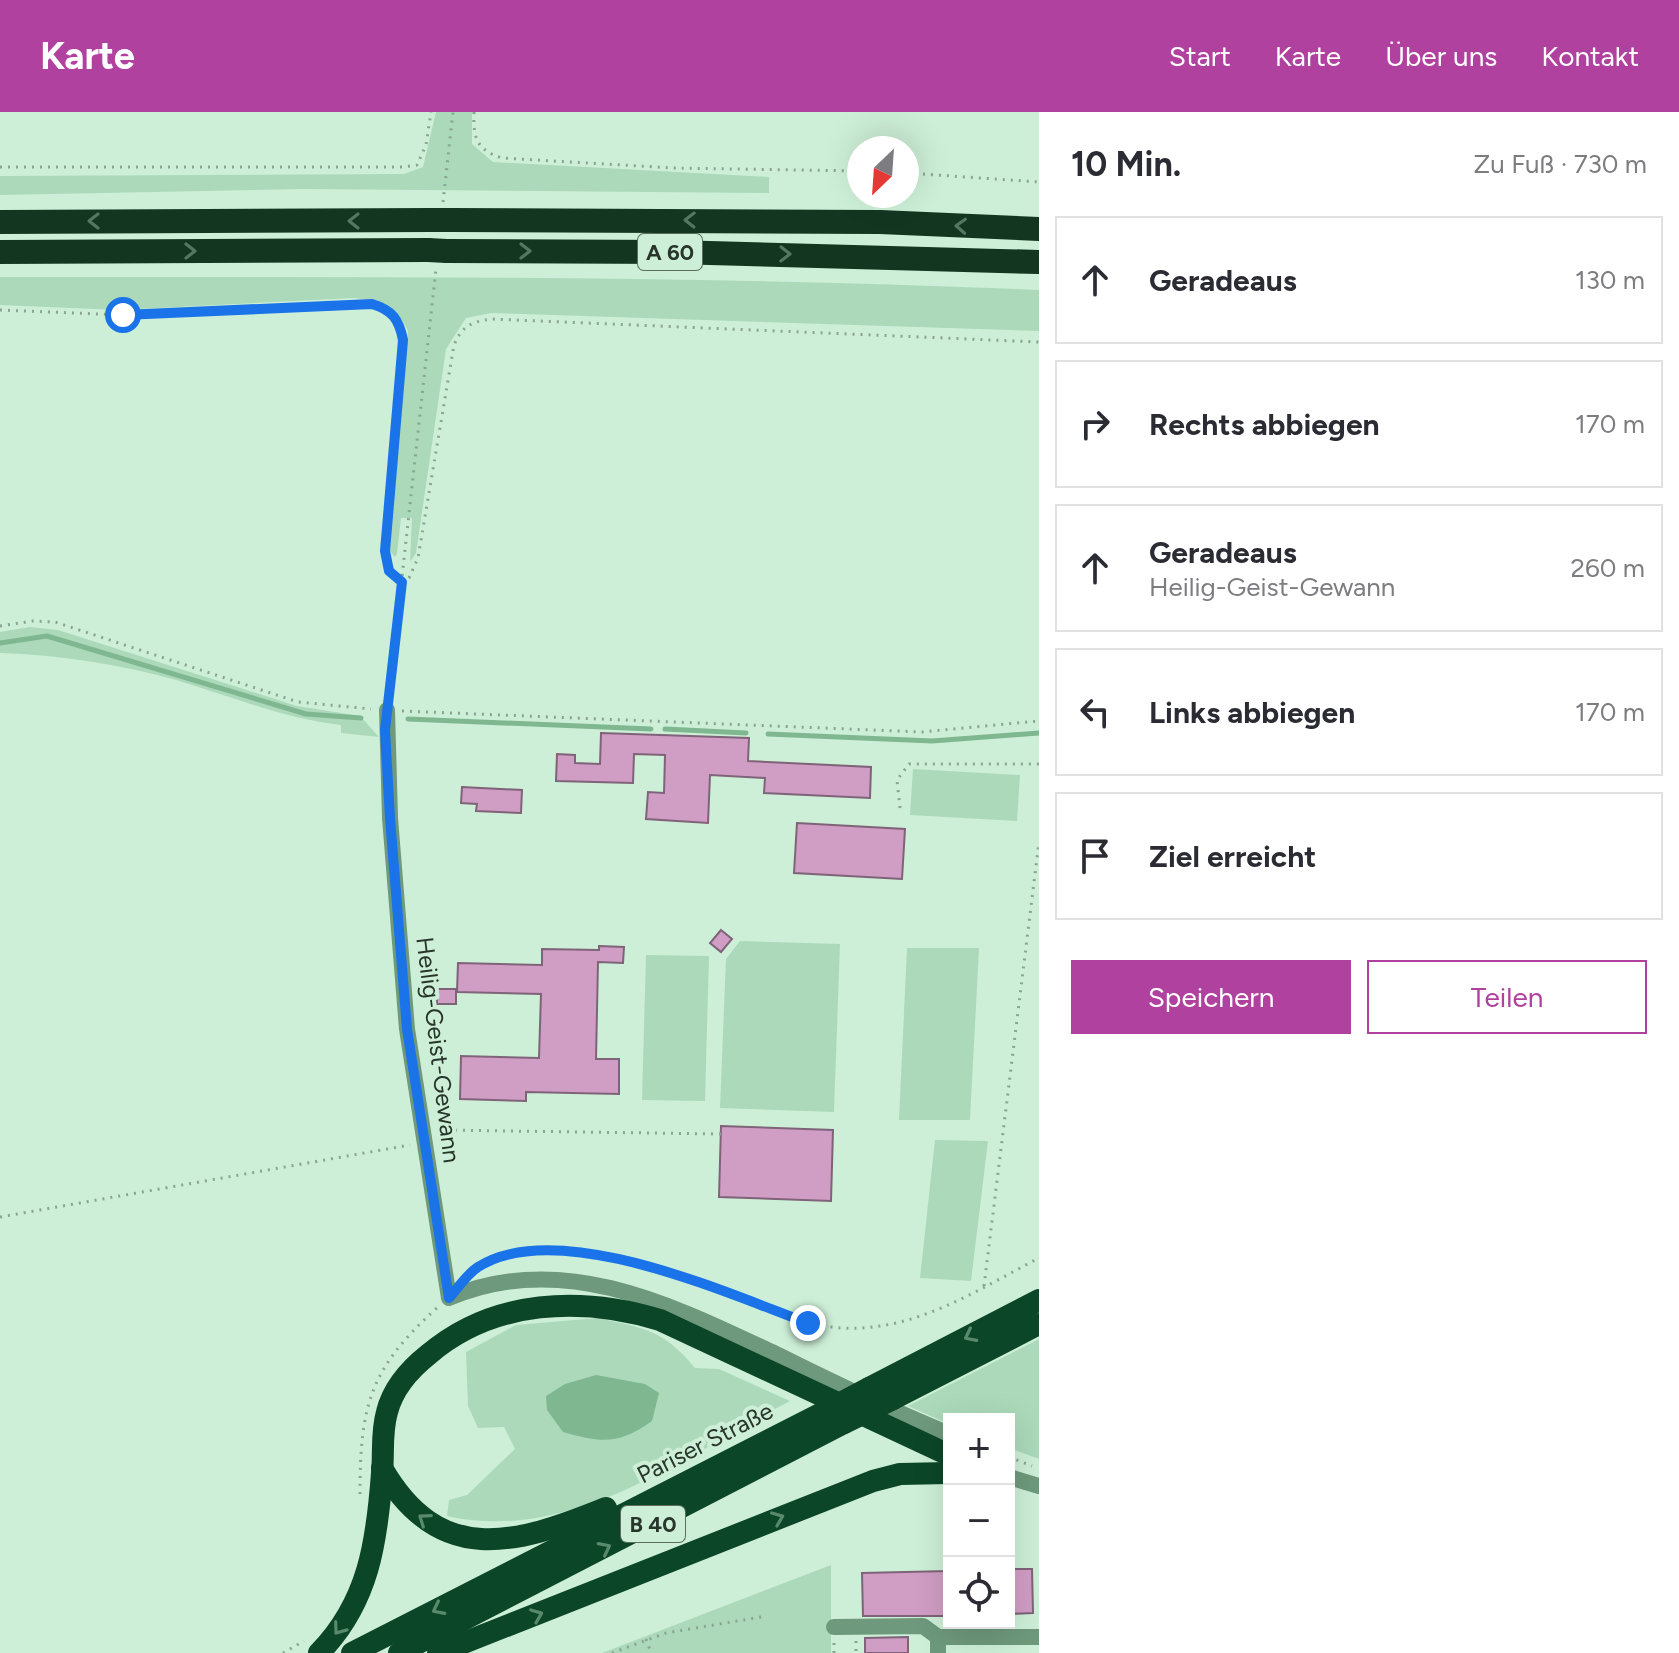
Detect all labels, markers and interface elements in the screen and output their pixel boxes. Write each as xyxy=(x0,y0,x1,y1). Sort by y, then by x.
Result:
text: Karte xyxy=(40,33,135,79)
text: Start xyxy=(1169,39,1231,73)
text: Karte xyxy=(1275,39,1341,73)
text: Über uns xyxy=(1385,39,1497,73)
text: Kontakt xyxy=(1541,39,1639,73)
north arrow xyxy=(847,136,919,208)
text: 10 Min. xyxy=(1071,144,1181,185)
text: Zu Fuß · 730 m xyxy=(1474,148,1647,180)
one-way arrow xyxy=(87,212,100,230)
one-way arrow xyxy=(347,212,360,230)
one-way arrow xyxy=(683,212,696,229)
one-way arrow xyxy=(954,218,967,235)
road number: A 60 xyxy=(638,234,702,270)
one-way arrow xyxy=(184,242,197,260)
one-way arrow xyxy=(519,242,532,260)
one-way arrow xyxy=(779,245,792,263)
icon: ahead xyxy=(1073,258,1117,302)
text: Geradeaus xyxy=(1149,262,1297,299)
text: 130 m xyxy=(1575,264,1645,296)
route start xyxy=(105,297,141,333)
icon: right xyxy=(1073,402,1117,446)
text: Rechts abbiegen xyxy=(1149,406,1380,443)
text: 170 m xyxy=(1575,408,1645,440)
text: Geradeaus xyxy=(1149,534,1297,571)
icon: ahead xyxy=(1073,546,1117,590)
text: 260 m xyxy=(1571,552,1645,584)
text: Heilig-Geist-Gewann xyxy=(1149,571,1395,603)
icon: left xyxy=(1073,690,1117,734)
text: Links abbiegen xyxy=(1149,694,1355,731)
text: 170 m xyxy=(1575,696,1645,728)
icon: arrive xyxy=(1073,834,1117,878)
text: Ziel erreicht xyxy=(1149,838,1316,875)
street label: Heilig-Geist-Gewann xyxy=(410,935,467,1165)
button: Speichern xyxy=(1071,960,1351,1034)
button: Teilen xyxy=(1367,960,1647,1034)
route end xyxy=(790,1305,826,1341)
one-way arrow xyxy=(963,1326,978,1341)
street label: Pariser Straße xyxy=(632,1396,778,1489)
map controls xyxy=(943,1413,1015,1629)
button: + xyxy=(943,1413,1015,1485)
button: − xyxy=(943,1485,1015,1557)
road number: B 40 xyxy=(621,1506,685,1542)
one-way arrow xyxy=(770,1511,784,1528)
one-way arrow xyxy=(418,1514,432,1529)
one-way arrow xyxy=(597,1543,612,1558)
button: locate xyxy=(943,1557,1015,1629)
one-way arrow xyxy=(432,1599,447,1614)
one-way arrow xyxy=(529,1608,543,1625)
one-way arrow xyxy=(334,1621,349,1635)

